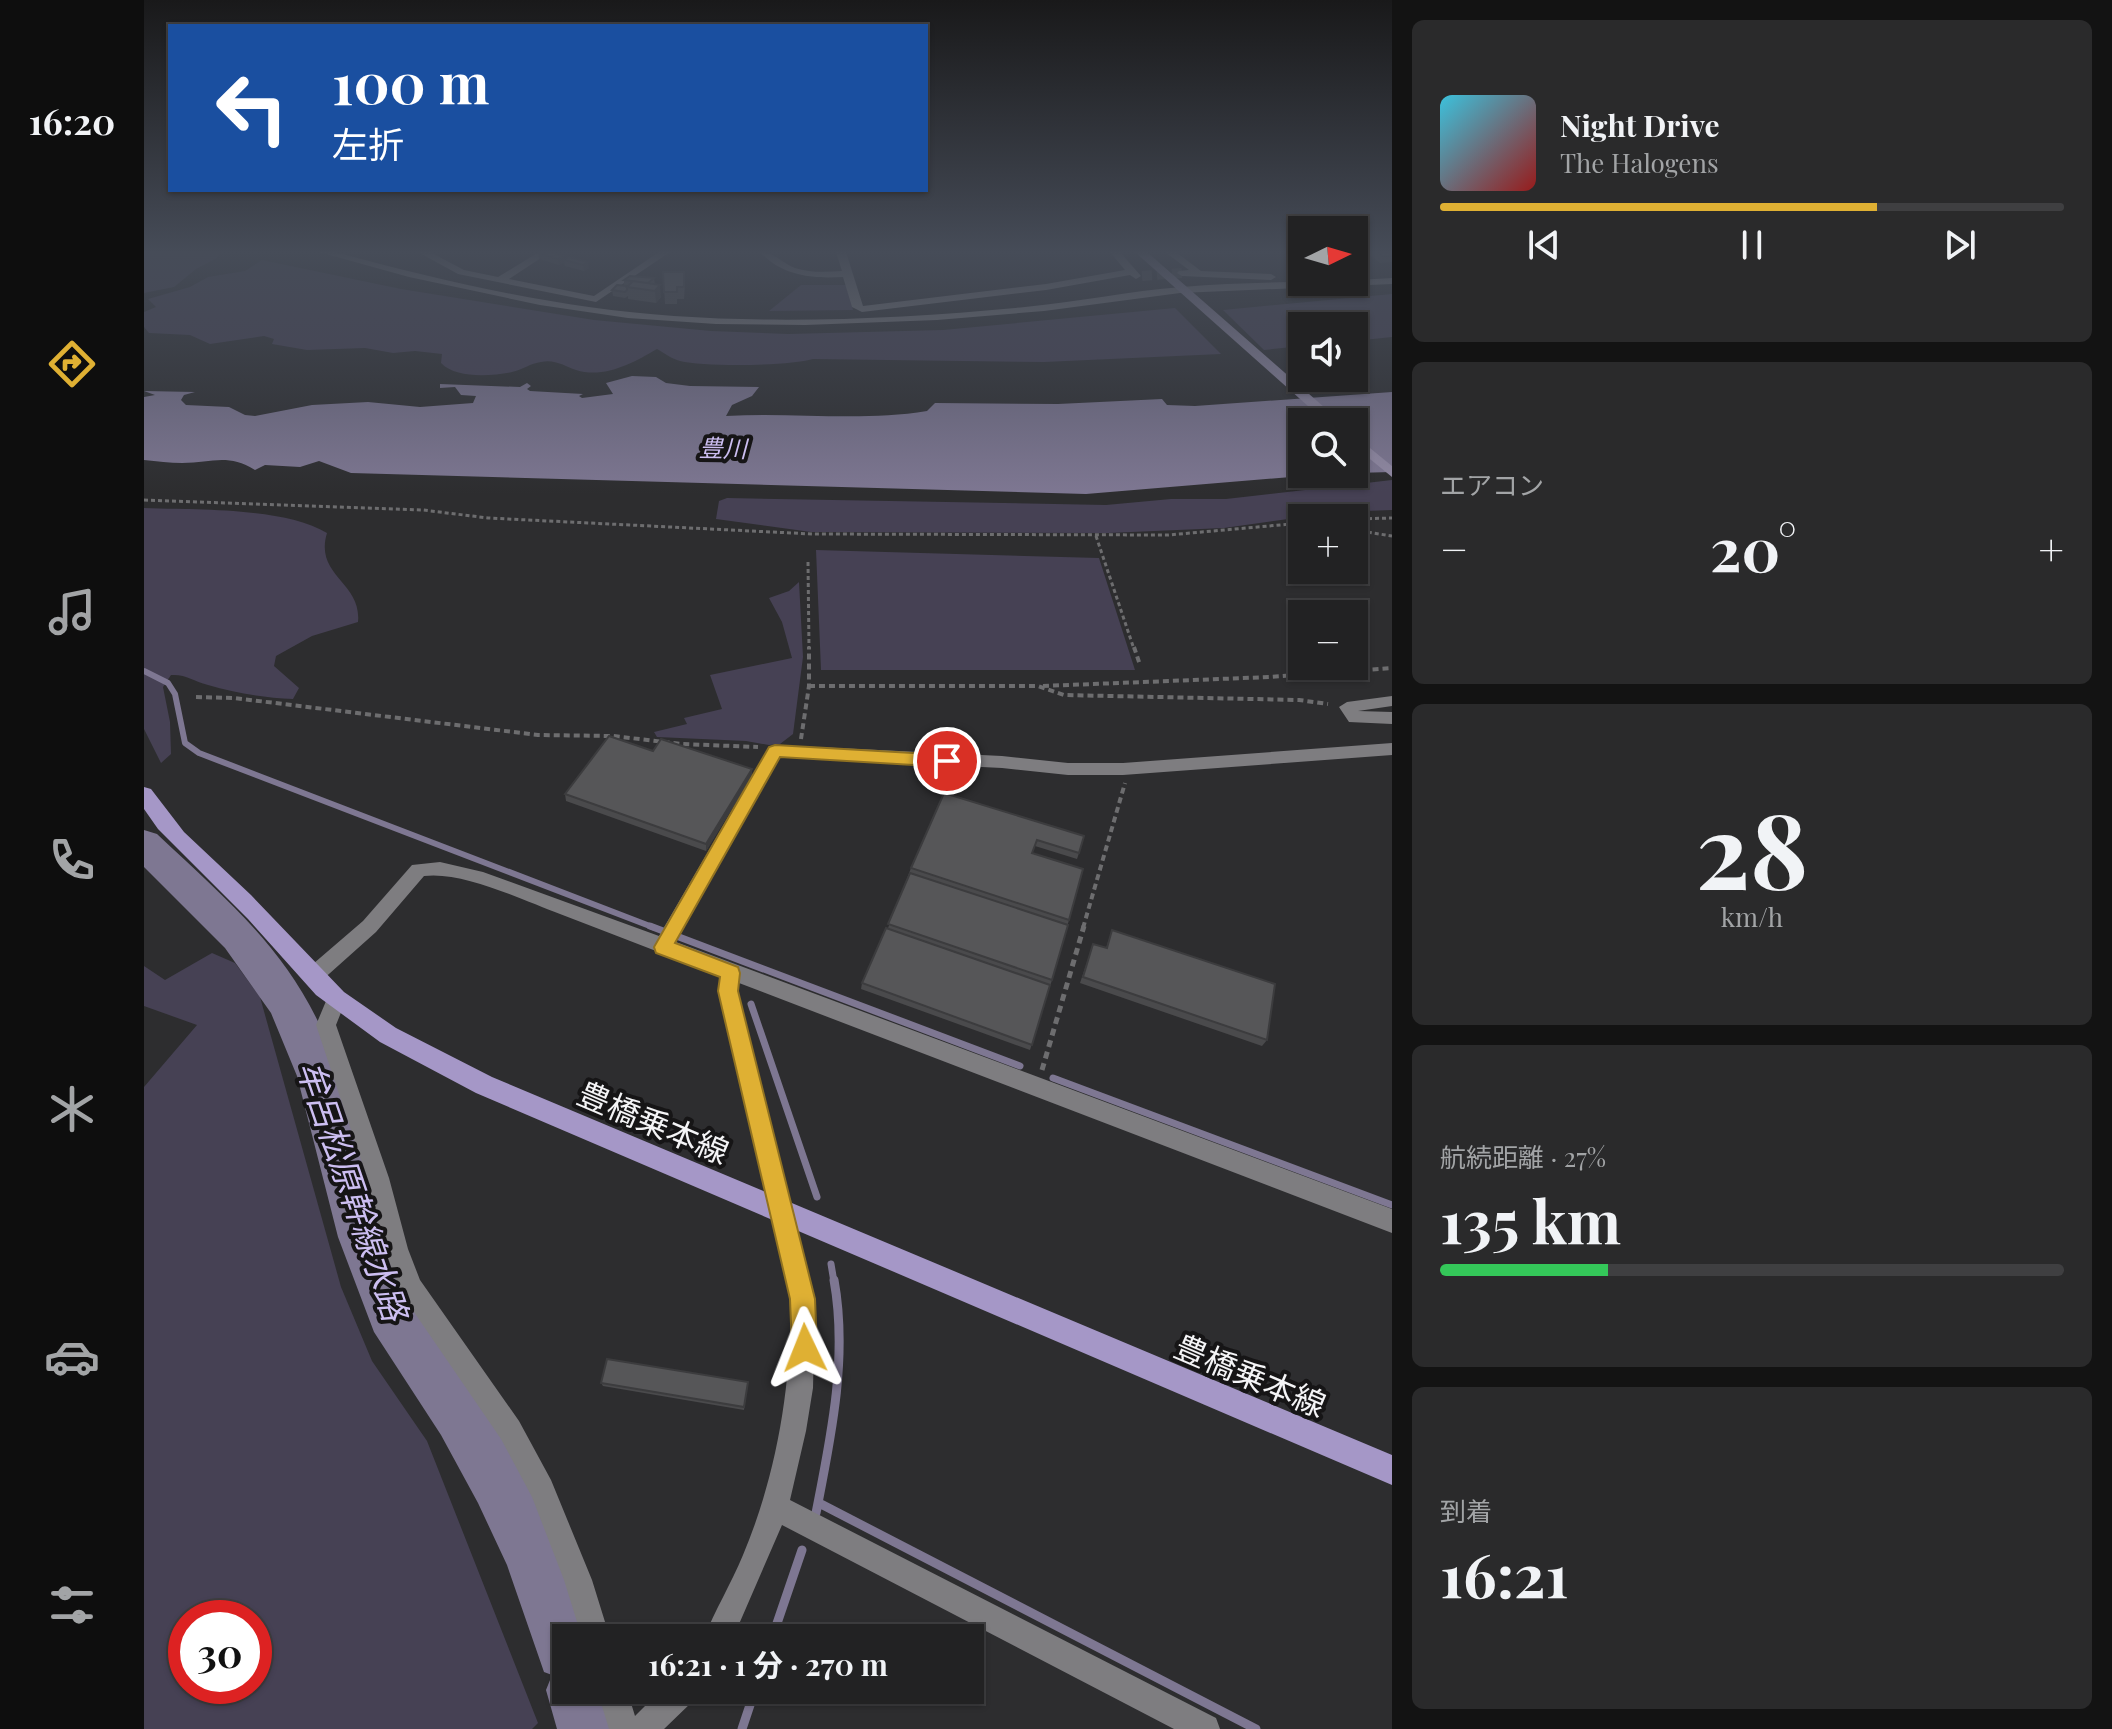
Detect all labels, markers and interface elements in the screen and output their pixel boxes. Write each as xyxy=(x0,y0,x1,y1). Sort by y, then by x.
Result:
text: 100 m xyxy=(332,44,489,119)
icon: left xyxy=(200,56,304,160)
text: 16:20 xyxy=(29,96,115,144)
text: Night Drive xyxy=(1560,105,1720,145)
text: 左折 xyxy=(332,119,404,167)
text: The Halogens xyxy=(1560,145,1719,180)
north arrow xyxy=(1288,216,1368,296)
map controls xyxy=(1288,216,1368,680)
icon: previous xyxy=(1522,223,1566,267)
icon: pause xyxy=(1730,223,1774,267)
icon: next xyxy=(1938,223,1982,267)
button: sound xyxy=(1288,312,1368,392)
icon: directions xyxy=(44,336,100,392)
button: search xyxy=(1288,408,1368,488)
water label: 豊川 xyxy=(699,431,750,463)
text: エアコン xyxy=(1440,467,1544,502)
button: + xyxy=(1288,504,1368,584)
text: 20° xyxy=(1710,507,1797,587)
text: − xyxy=(1440,518,1468,577)
text: + xyxy=(2038,518,2064,577)
icon: music xyxy=(44,584,100,640)
button: − xyxy=(1288,600,1368,680)
pin xyxy=(913,727,981,795)
icon: arrive xyxy=(925,739,969,783)
text: 28 xyxy=(1696,777,1808,916)
icon: phone xyxy=(44,832,100,888)
text: km/h xyxy=(1721,899,1783,934)
water label: 牟呂松原幹線水路 xyxy=(288,1054,421,1329)
street label: 豊橋乗本線 xyxy=(572,1070,736,1172)
icon: climate xyxy=(44,1081,100,1137)
text: 航続距離 · 27% xyxy=(1440,1139,1606,1174)
text: 135 km xyxy=(1440,1179,1621,1259)
position arrow xyxy=(763,1306,847,1390)
street label: 豊橋乗本線 xyxy=(1169,1323,1333,1425)
icon: car xyxy=(44,1329,100,1385)
text: 到着 xyxy=(1440,1493,1492,1528)
text: 16:21 xyxy=(1440,1533,1568,1613)
icon: filters xyxy=(44,1577,100,1633)
speed limit sign: 30 xyxy=(168,1600,272,1704)
text: 16:21 · 1 分 · 270 m xyxy=(648,1644,888,1684)

